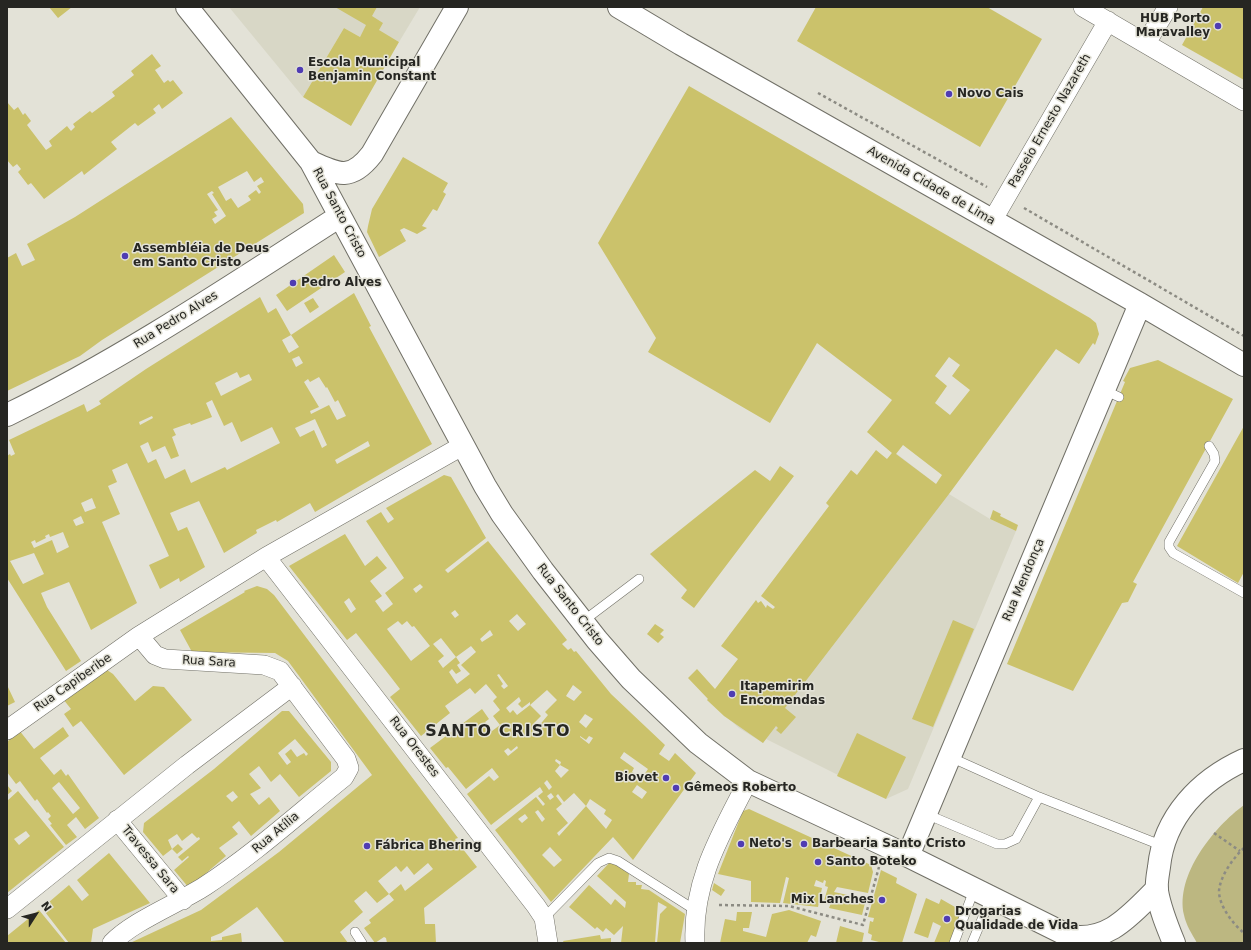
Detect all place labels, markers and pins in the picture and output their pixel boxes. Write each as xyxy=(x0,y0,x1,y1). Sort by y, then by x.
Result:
place label: HUB Porto Maravalley xyxy=(1136,12,1210,40)
marker: HUB Porto Maravalley xyxy=(1213,21,1223,31)
place label: Escola Municipal Benjamin Constant xyxy=(308,56,436,84)
marker: Escola Municipal Benjamin Constant xyxy=(295,65,305,75)
place label: Novo Cais xyxy=(957,87,1024,101)
marker: Novo Cais xyxy=(944,89,954,99)
place label: Assembléia de Deus em Santo Cristo xyxy=(133,242,269,270)
marker: Assembléia de Deus em Santo Cristo xyxy=(120,251,130,261)
place label: Pedro Alves xyxy=(301,276,381,290)
marker: Pedro Alves xyxy=(288,278,298,288)
place label: Itapemirim Encomendas xyxy=(740,680,825,708)
marker: Itapemirim Encomendas xyxy=(727,689,737,699)
place label: Biovet xyxy=(615,771,658,785)
marker: Biovet xyxy=(661,773,671,783)
place label: Gêmeos Roberto xyxy=(684,781,796,795)
marker: Gêmeos Roberto xyxy=(671,783,681,793)
place label: Neto's xyxy=(749,837,792,851)
place label: Barbearia Santo Cristo xyxy=(812,837,966,851)
place label: Fábrica Bhering xyxy=(375,839,482,853)
marker: Neto's xyxy=(736,839,746,849)
marker: Barbearia Santo Cristo xyxy=(799,839,809,849)
marker: Fábrica Bhering xyxy=(362,841,372,851)
place label: Santo Boteko xyxy=(826,855,917,869)
marker: Santo Boteko xyxy=(813,857,823,867)
place label: Mix Lanches xyxy=(791,893,874,907)
marker: Mix Lanches xyxy=(877,895,887,905)
place label: Drogarias Qualidade de Vida xyxy=(955,905,1078,933)
marker: Drogarias Qualidade de Vida xyxy=(942,914,952,924)

